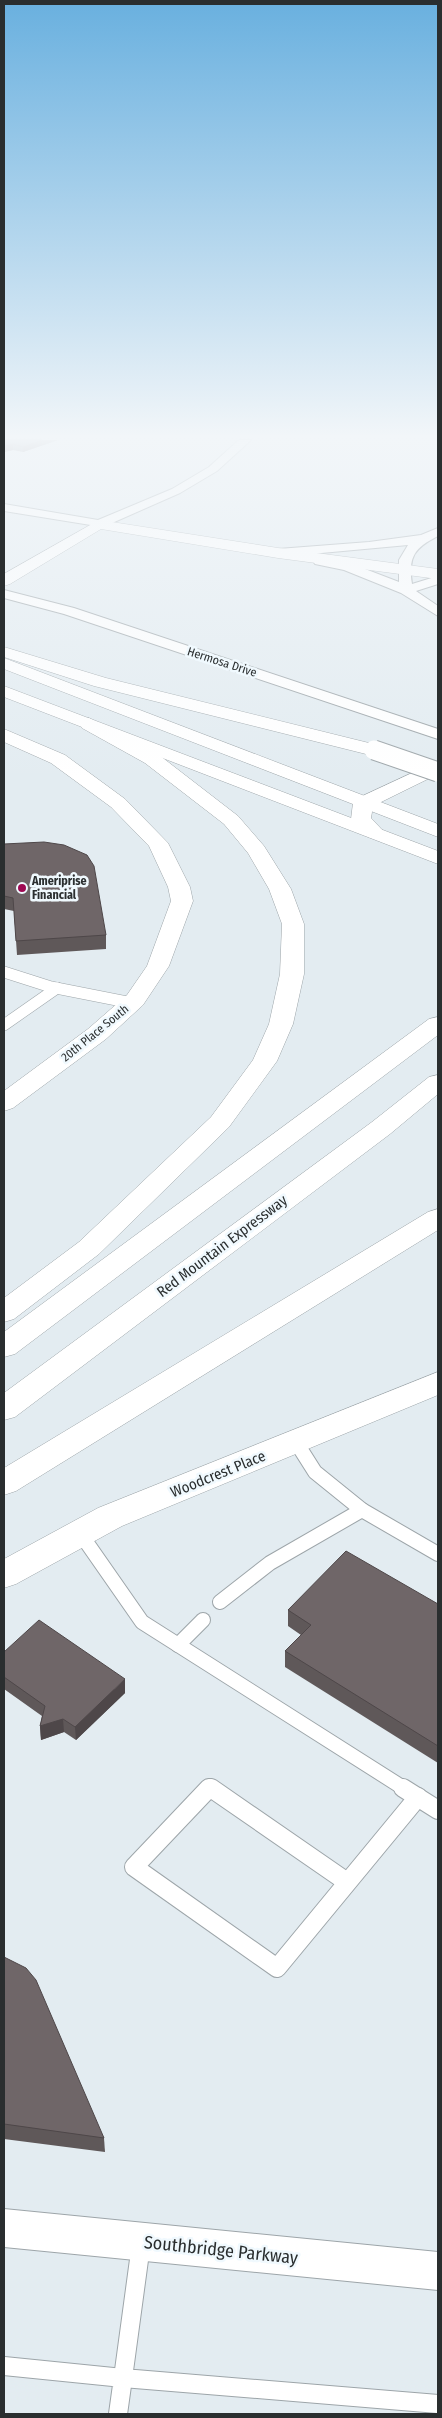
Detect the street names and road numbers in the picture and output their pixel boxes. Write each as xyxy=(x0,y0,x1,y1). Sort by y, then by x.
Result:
street label: Hermosa Drive xyxy=(186,644,259,680)
street label: 20th Place South xyxy=(59,1002,131,1064)
street label: Red Mountain Expressway xyxy=(153,1191,291,1301)
street label: Woodcrest Place xyxy=(168,1447,268,1501)
street label: Southbridge Parkway xyxy=(143,2231,299,2269)

